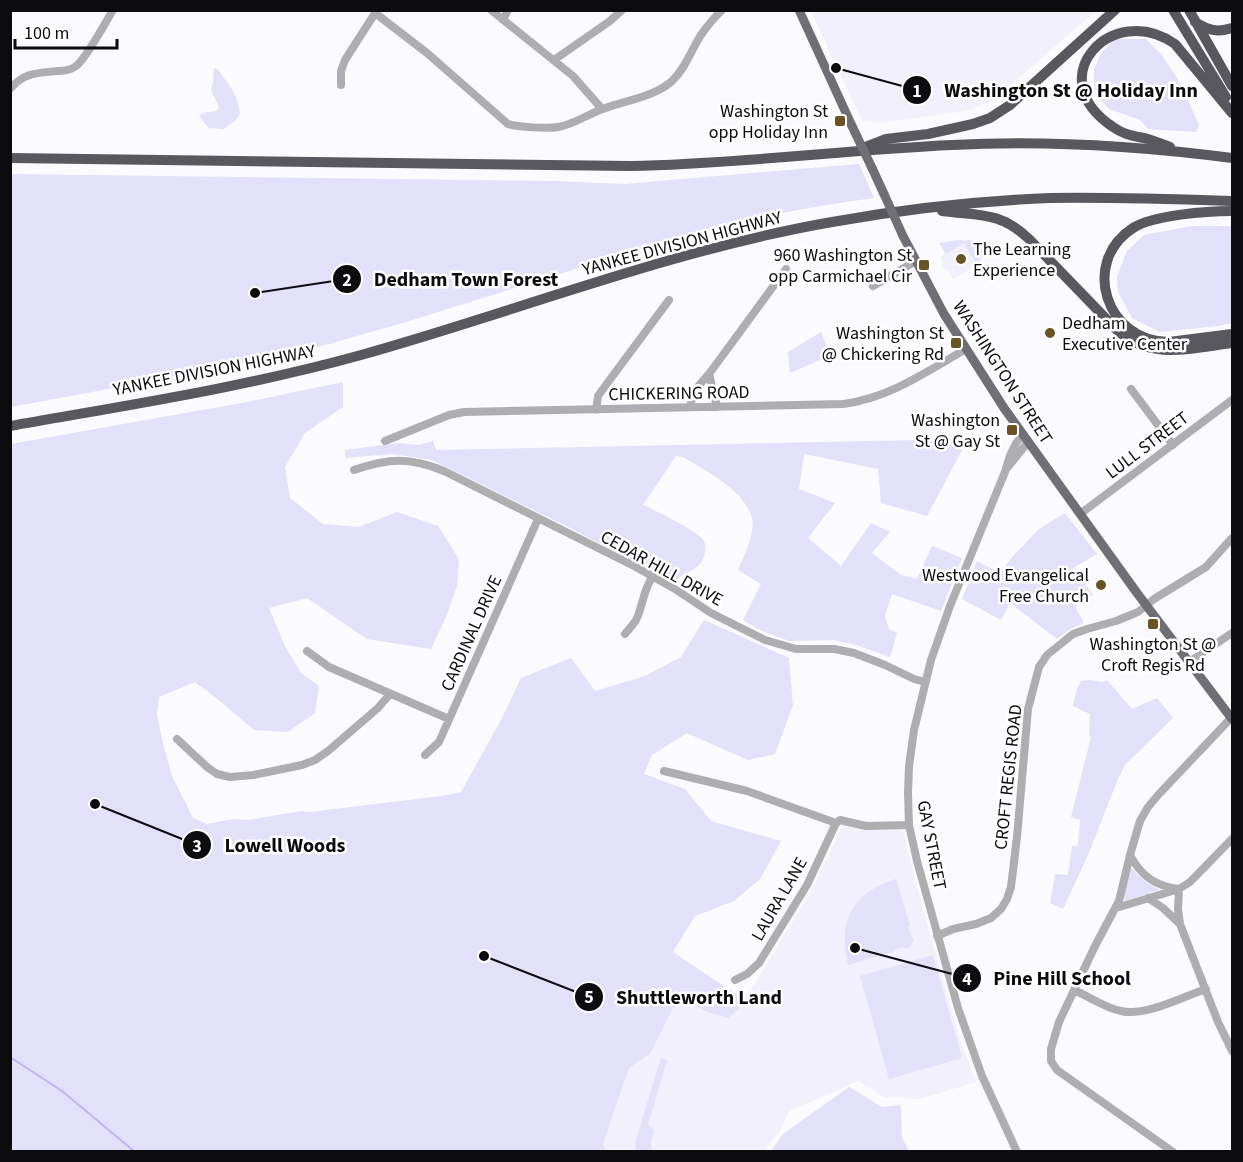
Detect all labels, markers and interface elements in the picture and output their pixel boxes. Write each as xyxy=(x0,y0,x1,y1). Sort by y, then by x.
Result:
scale bar xyxy=(15,12,117,50)
text: 100 m xyxy=(24,21,69,46)
callout: Washington St @ Holiday Inn xyxy=(902,71,1210,109)
text: Washington St @ Holiday Inn xyxy=(944,77,1198,105)
text: 1 xyxy=(912,79,922,104)
place label: Washington St opp Holiday Inn xyxy=(709,99,828,145)
marker: Washington St opp Holiday Inn xyxy=(833,114,847,128)
street label: YANKEE DIVISION HIGHWAY xyxy=(579,205,785,282)
place label: The Learning Experience xyxy=(973,237,1071,283)
place label: 960 Washington St opp Carmichael Cir xyxy=(769,243,913,289)
marker: The Learning Experience xyxy=(954,252,968,266)
marker: 960 Washington St opp Carmichael Cir xyxy=(917,258,931,272)
callout: Dedham Town Forest xyxy=(332,260,570,298)
text: Dedham Town Forest xyxy=(374,266,559,294)
text: 2 xyxy=(342,268,352,293)
street label: WASHINGTON STREET xyxy=(947,296,1059,449)
place label: Dedham Executive Center xyxy=(1062,311,1188,357)
place label: Washington St @ Chickering Rd xyxy=(822,321,944,367)
marker: Dedham Executive Center xyxy=(1043,326,1057,340)
marker: Washington St @ Chickering Rd xyxy=(949,336,963,350)
street label: YANKEE DIVISION HIGHWAY xyxy=(110,339,318,403)
street label: CHICKERING ROAD xyxy=(608,380,750,407)
street label: LULL STREET xyxy=(1100,406,1195,485)
place label: Washington St @ Gay St xyxy=(911,408,1000,454)
marker: Washington St @ Gay St xyxy=(1005,423,1019,437)
street label: CEDAR HILL DRIVE xyxy=(596,524,728,612)
place label: Westwood Evangelical Free Church xyxy=(922,563,1089,609)
street label: CARDINAL DRIVE xyxy=(435,571,508,695)
marker: Westwood Evangelical Free Church xyxy=(1094,578,1108,592)
marker: Washington St @ Croft Regis Rd xyxy=(1146,617,1160,631)
place label: Washington St @ Croft Regis Rd xyxy=(1090,632,1216,678)
street label: CROFT REGIS ROAD xyxy=(988,703,1029,851)
street label: GAY STREET xyxy=(911,798,952,892)
callout: Lowell Woods xyxy=(182,826,357,864)
text: Lowell Woods xyxy=(225,832,346,860)
text: 3 xyxy=(192,834,202,859)
street label: LAURA LANE xyxy=(745,853,814,946)
callout: Pine Hill School xyxy=(952,959,1143,997)
text: Pine Hill School xyxy=(993,965,1131,993)
text: 4 xyxy=(962,967,972,992)
callout: Shuttleworth Land xyxy=(574,978,794,1016)
text: Shuttleworth Land xyxy=(616,984,782,1012)
text: 5 xyxy=(584,985,594,1010)

